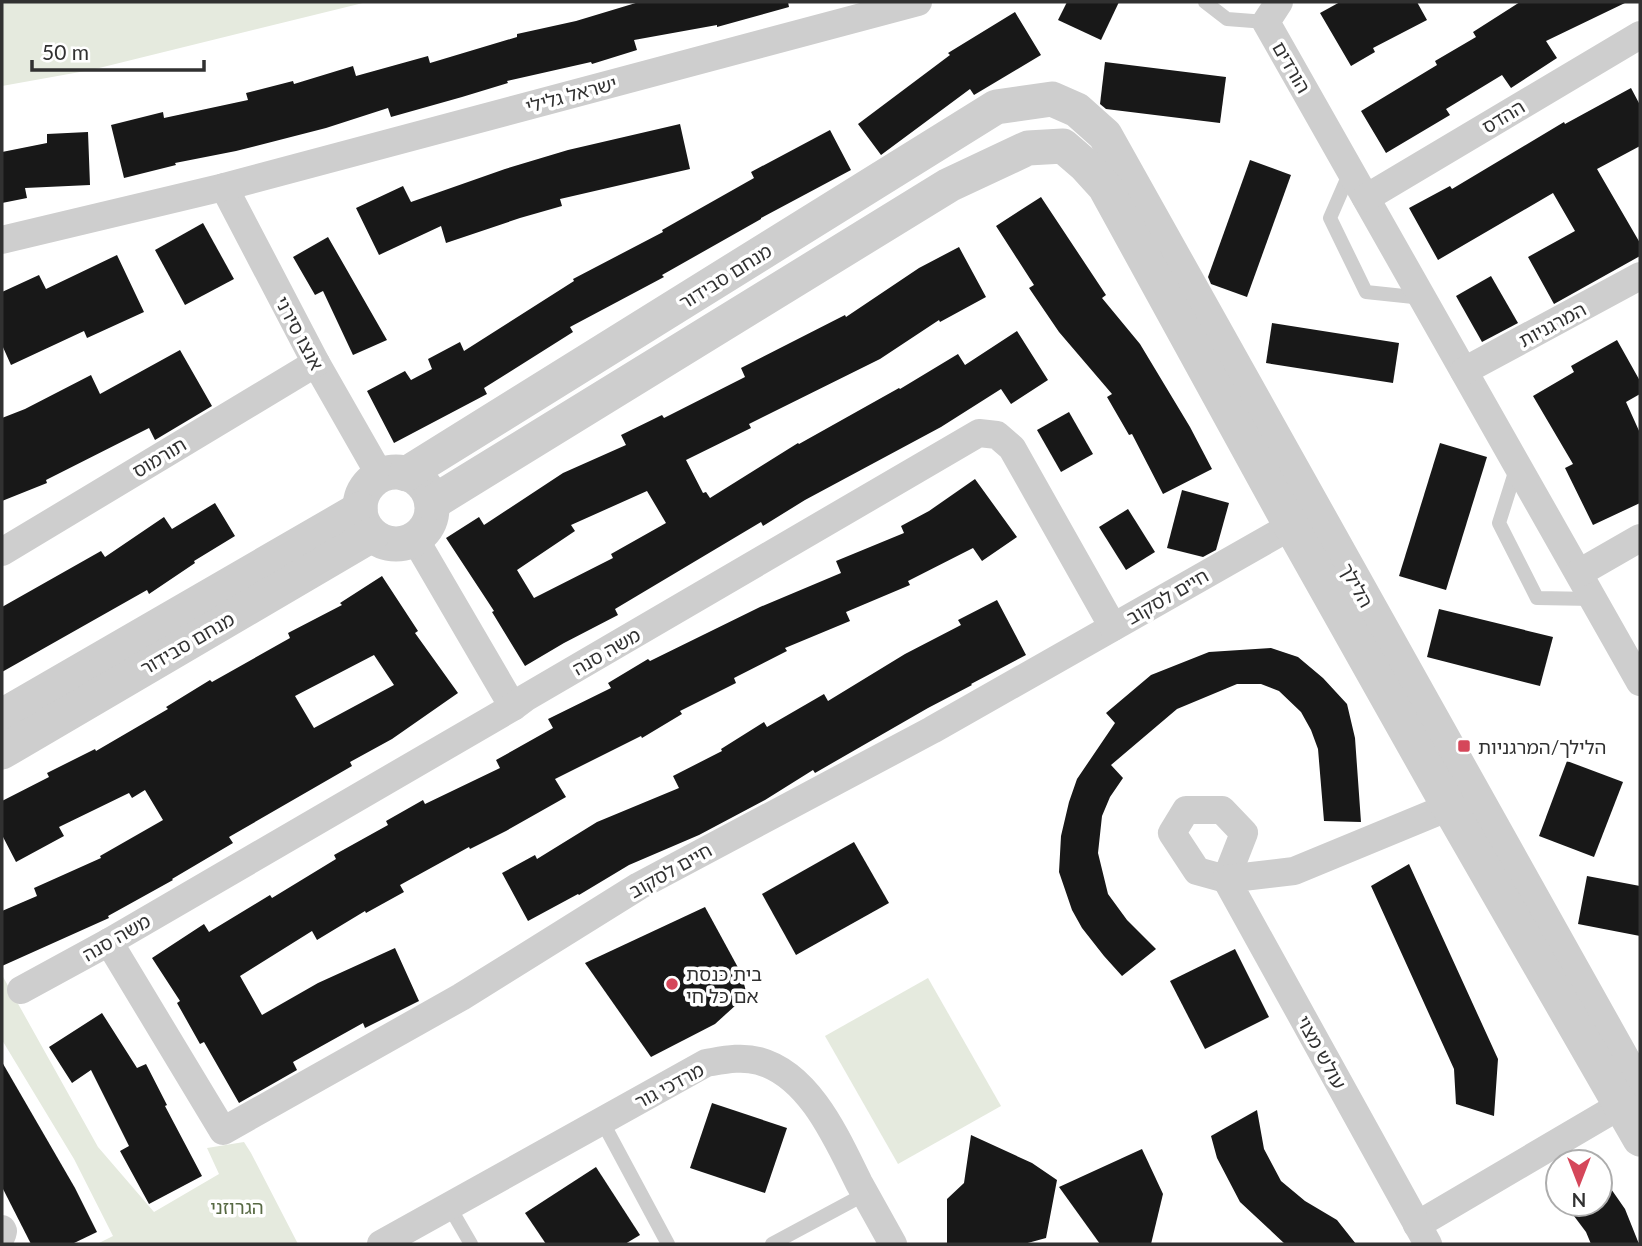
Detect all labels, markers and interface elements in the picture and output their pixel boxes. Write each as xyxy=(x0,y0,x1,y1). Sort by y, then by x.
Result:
scale bar xyxy=(32,28,203,72)
street label: הורדים xyxy=(1268,37,1316,97)
text: 50 m xyxy=(42,39,89,64)
street label: ישראל גלילי xyxy=(523,71,619,117)
street label: ההדס xyxy=(1477,94,1529,138)
street label: מנחם סבידור xyxy=(675,239,775,313)
street label: אנצו סירני xyxy=(271,292,329,374)
street label: המרגניות xyxy=(1514,297,1590,351)
street label: תורמוס xyxy=(128,432,190,482)
street label: הלילך xyxy=(1336,559,1378,611)
street label: חיים לסקוב xyxy=(1122,563,1212,629)
street label: מנחם סבידור xyxy=(136,607,238,679)
street label: משה סנה xyxy=(568,622,644,680)
place label: הלילך/המרגניות xyxy=(1478,735,1607,758)
marker: הלילך/המרגניות xyxy=(1456,738,1472,754)
street label: חיים לסקוב xyxy=(625,838,715,902)
street label: משה סנה xyxy=(78,908,154,966)
place label: בית כנסת אם כל חי xyxy=(686,962,762,1007)
marker: בית כנסת אם כל חי xyxy=(664,976,680,992)
street label: עולש מצוי xyxy=(1292,1011,1352,1093)
street label: מרדכי גור xyxy=(631,1057,707,1113)
north arrow xyxy=(1544,1148,1614,1218)
text: N xyxy=(1572,1189,1586,1212)
park label: הגרוזני xyxy=(210,1195,264,1218)

